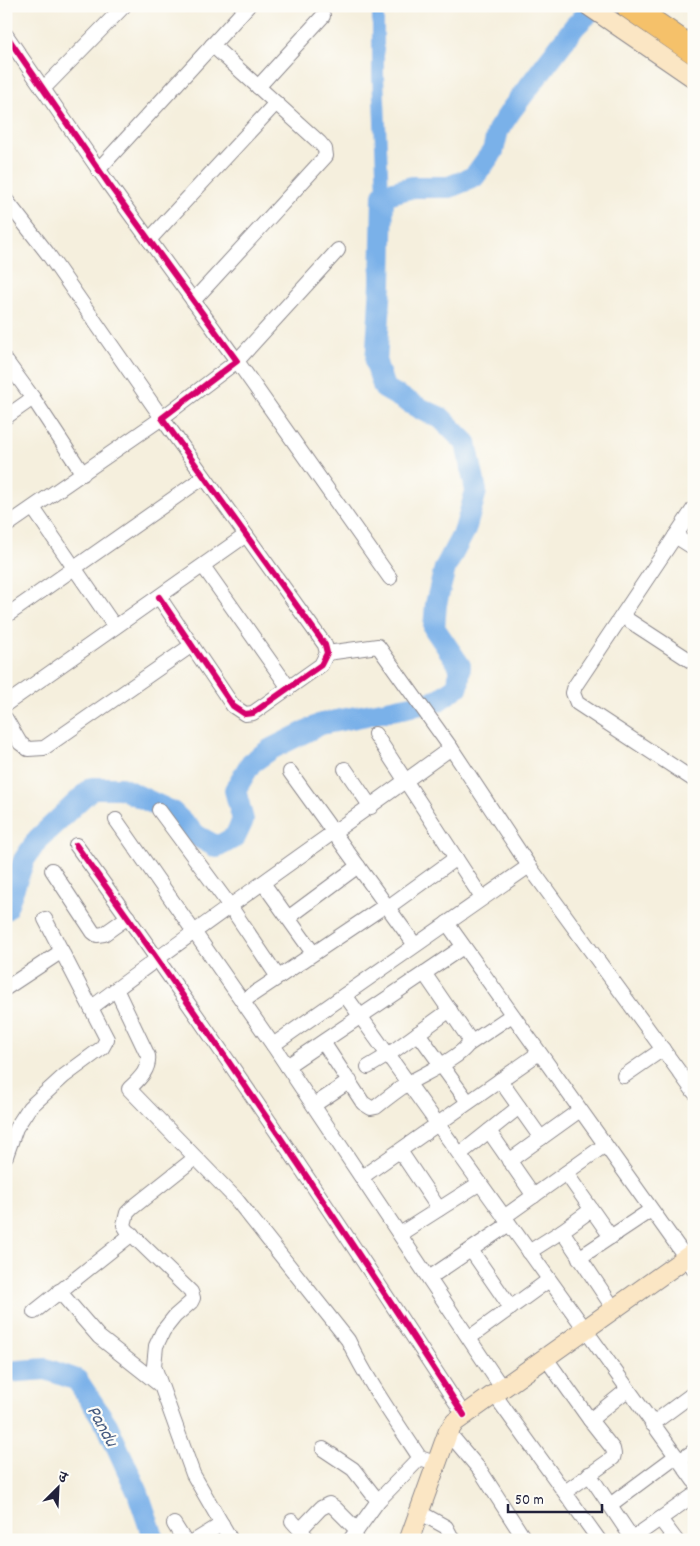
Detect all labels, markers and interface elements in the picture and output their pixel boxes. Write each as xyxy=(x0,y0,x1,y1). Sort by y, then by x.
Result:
water label: Pandu xyxy=(79,1401,124,1454)
north arrow xyxy=(32,1464,82,1514)
text: उ xyxy=(54,1467,71,1489)
scale bar xyxy=(508,1481,601,1513)
text: 50 m xyxy=(515,1490,544,1512)

